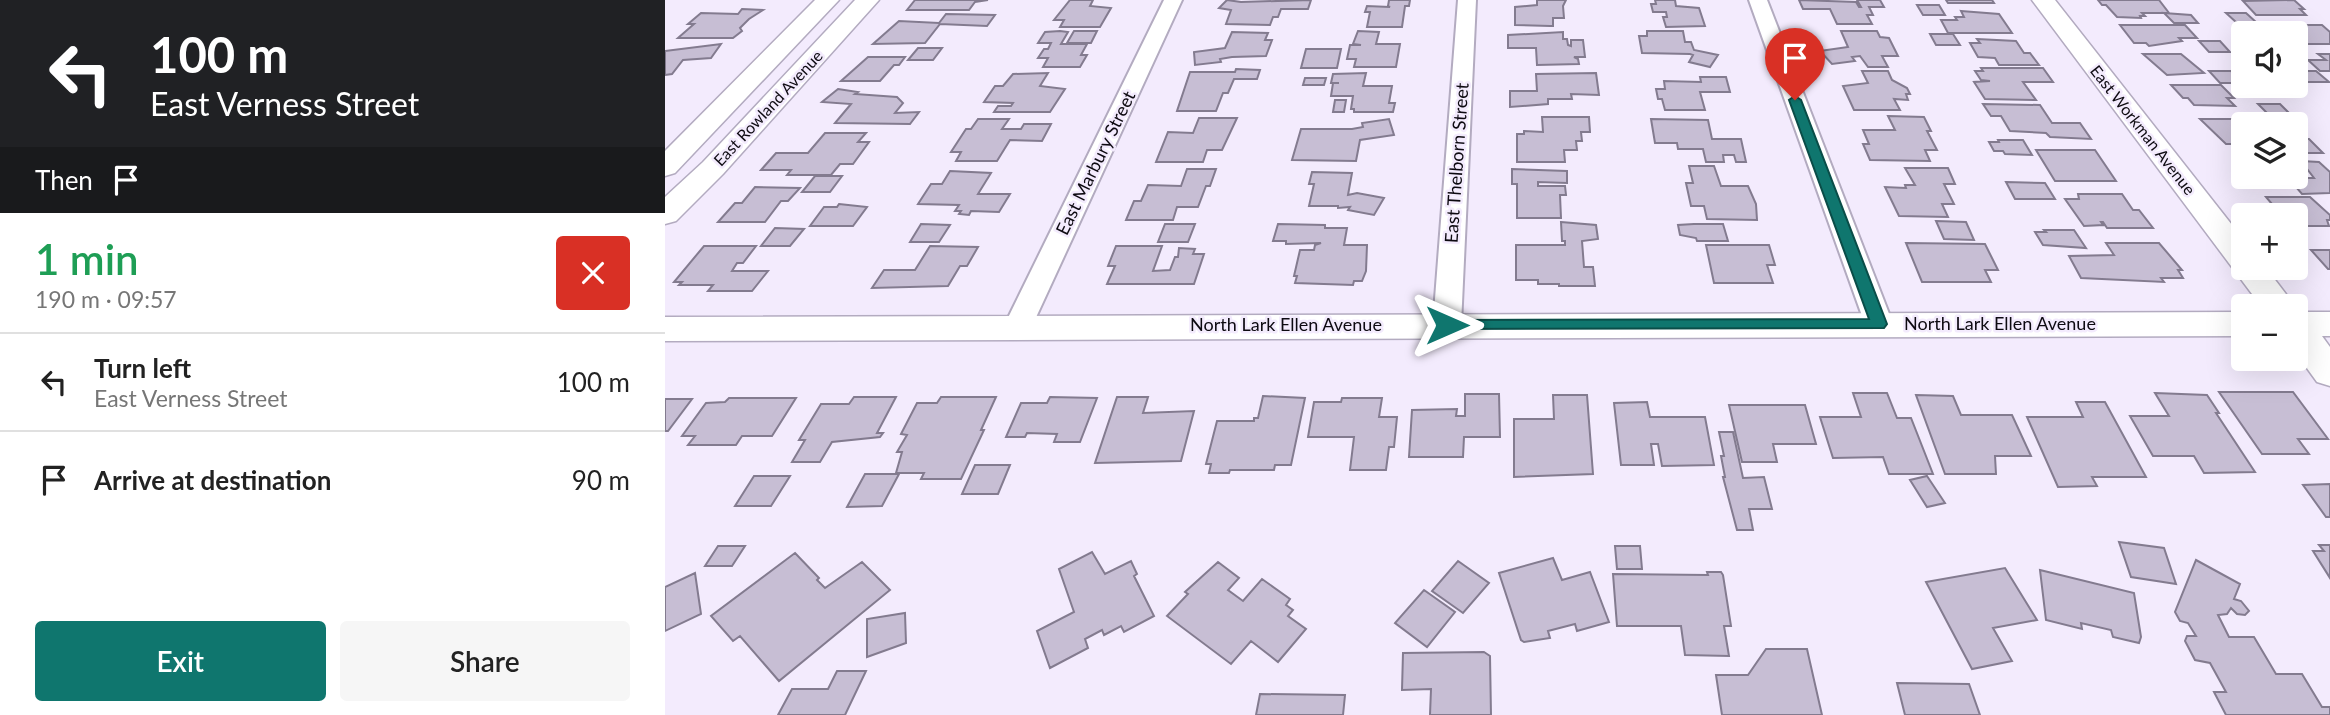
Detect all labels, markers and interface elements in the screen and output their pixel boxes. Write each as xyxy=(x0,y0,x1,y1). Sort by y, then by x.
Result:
map controls xyxy=(2231,21,2308,371)
button: sound xyxy=(2231,21,2308,98)
text: 100 m xyxy=(150,25,288,83)
icon: left xyxy=(35,28,126,119)
pin xyxy=(1765,28,1825,100)
icon: arrive xyxy=(1776,39,1814,77)
street label: East Rowland Avenue xyxy=(709,46,826,169)
street label: East Workman Avenue xyxy=(2087,61,2200,198)
street label: East Thelborn Street xyxy=(1439,81,1473,244)
text: East Verness Street xyxy=(150,84,419,123)
street label: East Marbury Street xyxy=(1051,86,1140,238)
button: layers xyxy=(2231,112,2308,189)
icon: arrive xyxy=(107,161,145,199)
text: Then xyxy=(35,164,93,196)
button: + xyxy=(2231,203,2308,280)
text: 1 min xyxy=(35,234,139,284)
button: close xyxy=(556,236,630,310)
text: 190 m · 09:57 xyxy=(35,285,177,313)
position arrow xyxy=(1410,288,1484,362)
button: − xyxy=(2231,294,2308,371)
street label: North Lark Ellen Avenue xyxy=(1904,312,2096,334)
street label: North Lark Ellen Avenue xyxy=(1190,313,1382,335)
text: Turn left xyxy=(94,352,191,384)
icon: left xyxy=(35,363,73,401)
text: 100 m xyxy=(557,366,630,398)
text: East Verness Street xyxy=(94,384,288,412)
icon: arrive xyxy=(35,461,73,499)
text: Arrive at destination xyxy=(94,464,331,496)
text: 90 m xyxy=(572,464,630,496)
button: Exit xyxy=(35,621,326,701)
button: Share xyxy=(340,621,630,701)

